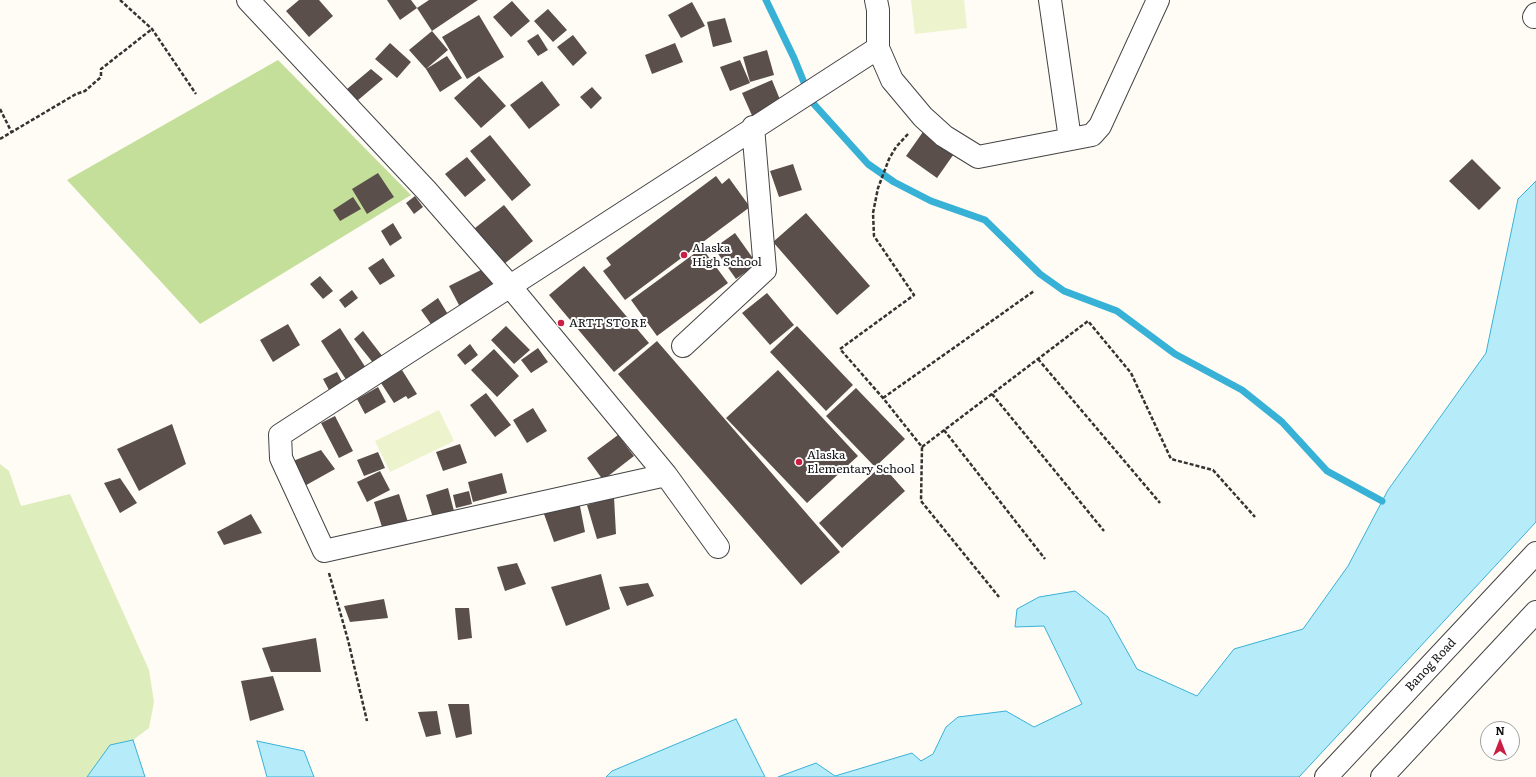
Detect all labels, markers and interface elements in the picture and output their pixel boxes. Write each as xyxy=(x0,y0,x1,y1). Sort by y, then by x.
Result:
place label: Alaska High School xyxy=(692,241,762,269)
marker: Alaska High School xyxy=(679,250,689,260)
place label: ARTT STORE xyxy=(569,316,647,330)
marker: ARTT STORE xyxy=(556,318,566,328)
place label: Alaska Elementary School xyxy=(807,448,915,476)
marker: Alaska Elementary School xyxy=(794,457,804,467)
street label: Banog Road xyxy=(1403,635,1459,695)
north arrow xyxy=(1480,721,1520,761)
text: N xyxy=(1495,722,1505,738)

